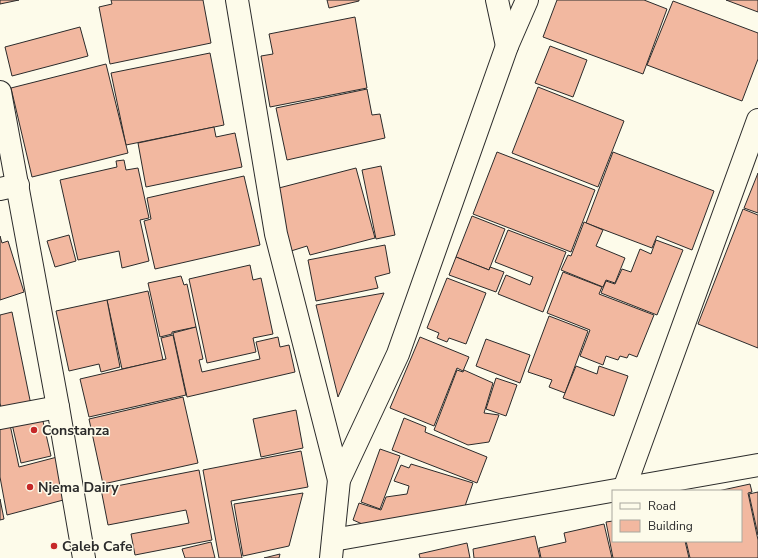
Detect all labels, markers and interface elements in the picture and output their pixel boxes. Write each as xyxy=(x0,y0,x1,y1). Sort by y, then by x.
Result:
place label: Constanza xyxy=(42,421,109,440)
marker: Constanza xyxy=(29,425,39,435)
place label: Njema Dairy xyxy=(38,478,119,497)
marker: Njema Dairy xyxy=(25,482,35,492)
legend xyxy=(612,490,742,542)
text: Road xyxy=(648,498,676,514)
text: Building xyxy=(648,518,693,534)
place label: Caleb Cafe xyxy=(62,537,133,556)
marker: Caleb Cafe xyxy=(49,541,59,551)

